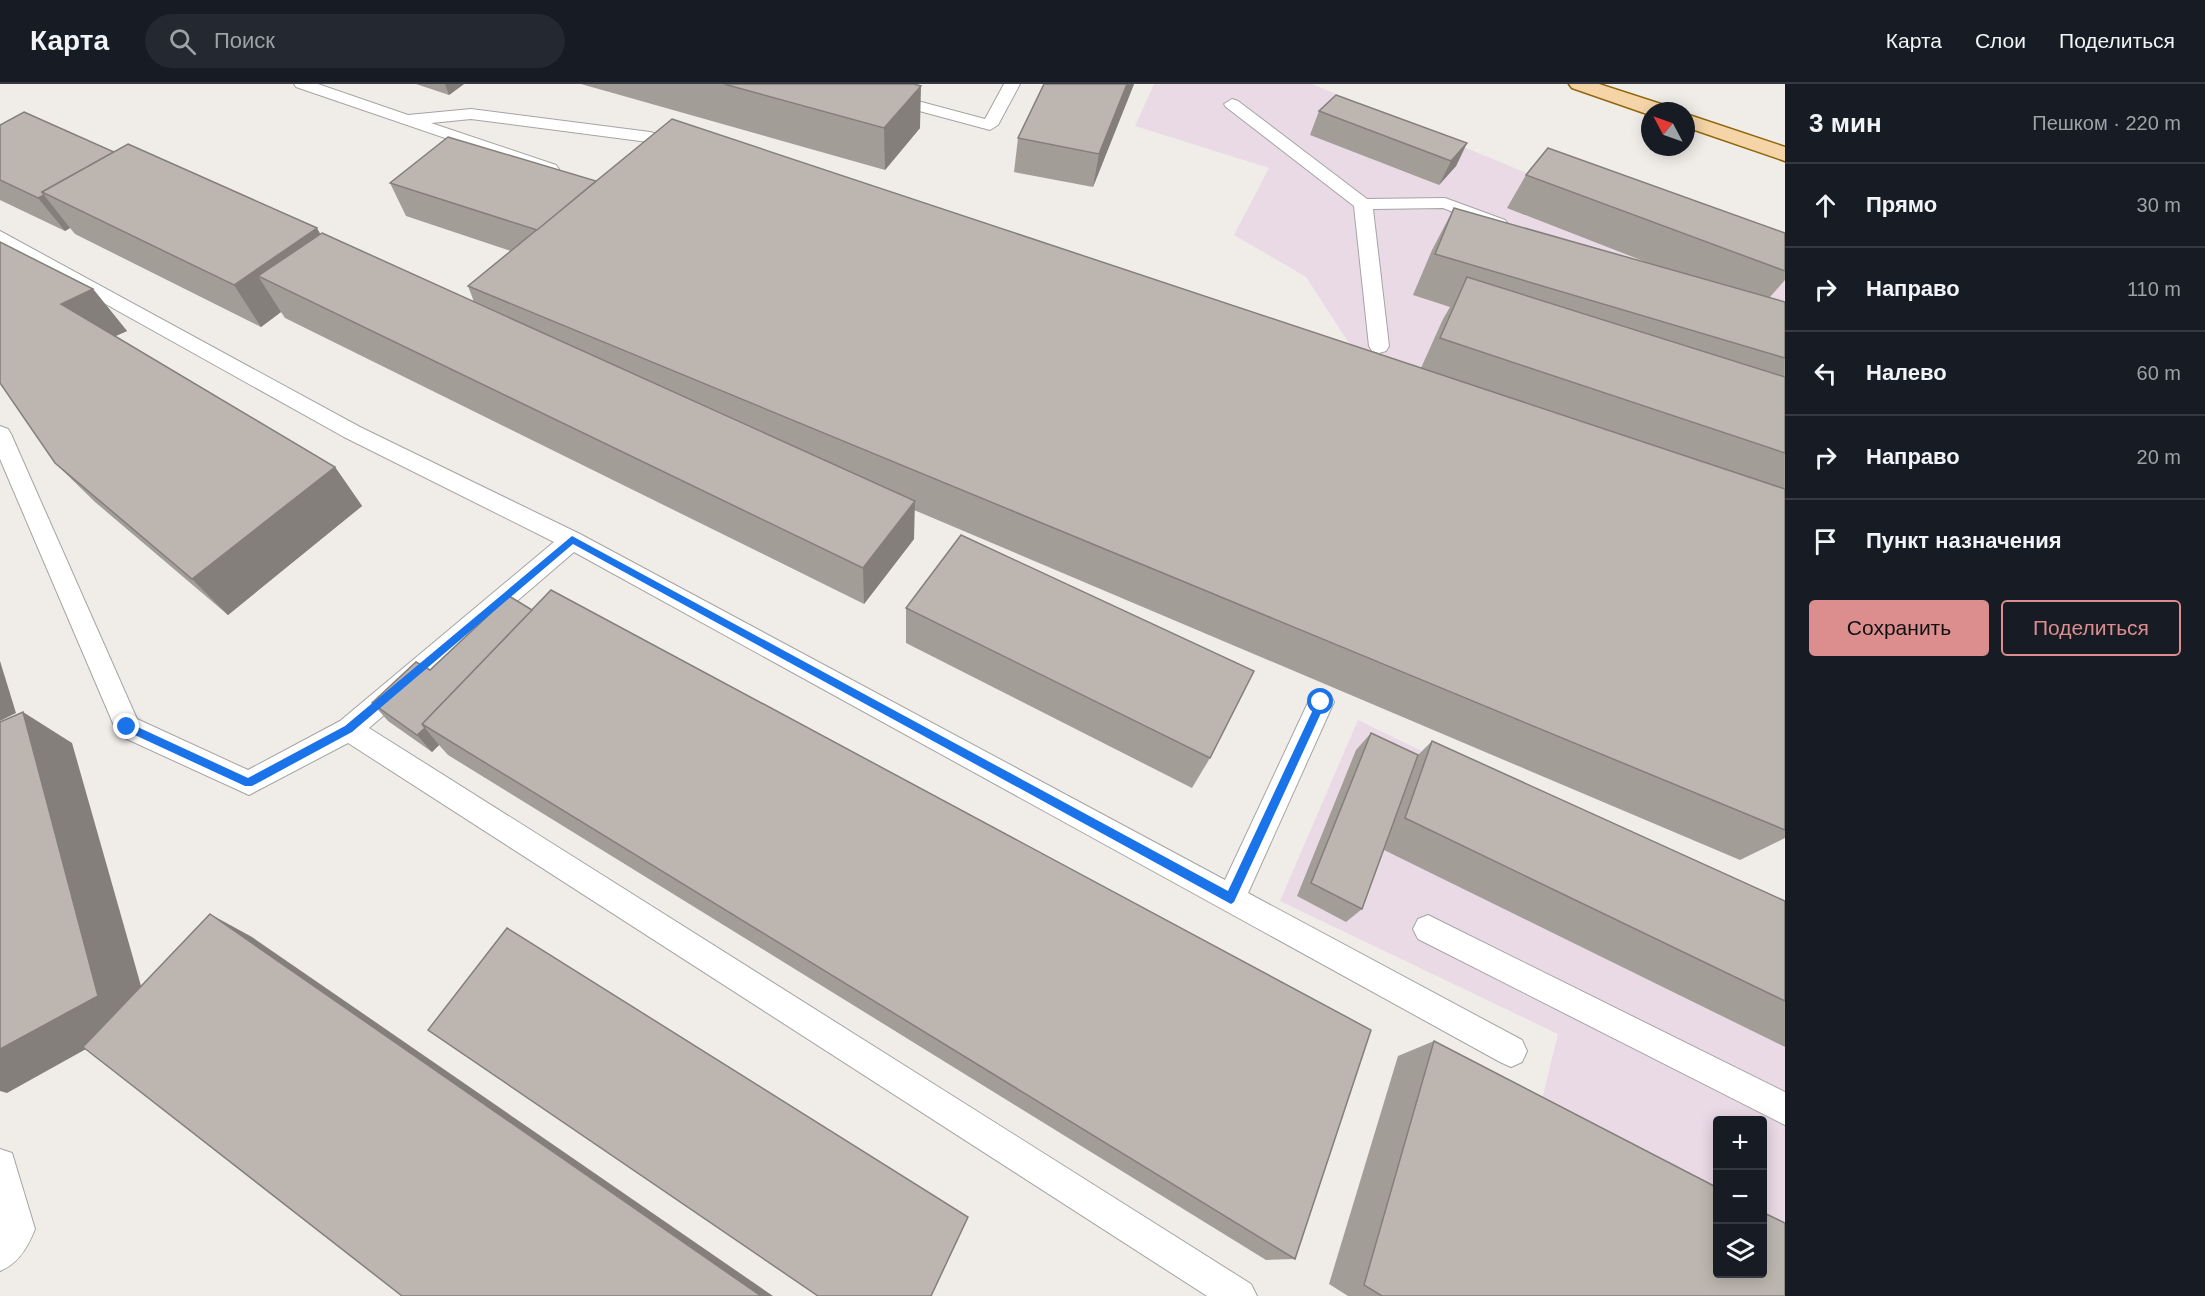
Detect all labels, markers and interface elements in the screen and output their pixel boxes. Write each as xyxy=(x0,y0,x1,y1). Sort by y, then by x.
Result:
search box xyxy=(145,14,565,68)
text: Карта xyxy=(30,25,109,56)
icon: search xyxy=(166,25,199,58)
text: Поиск xyxy=(214,28,275,53)
text: Карта xyxy=(1886,29,1942,52)
text: Слои xyxy=(1975,29,2026,52)
text: Поделиться xyxy=(2059,29,2175,52)
north arrow xyxy=(1641,102,1695,156)
text: 3 мин xyxy=(1809,108,1882,138)
text: Пешком · 220 m xyxy=(2032,112,2181,134)
icon: ahead xyxy=(1809,189,1842,222)
text: Прямо xyxy=(1866,192,1937,217)
text: 30 m xyxy=(2137,194,2181,216)
icon: right xyxy=(1809,273,1842,306)
text: Направо xyxy=(1866,276,1960,301)
text: 110 m xyxy=(2127,278,2181,300)
icon: left xyxy=(1809,357,1842,390)
text: Налево xyxy=(1866,360,1947,385)
text: 60 m xyxy=(2137,362,2181,384)
icon: right xyxy=(1809,441,1842,474)
text: Направо xyxy=(1866,444,1960,469)
text: 20 m xyxy=(2137,446,2181,468)
icon: arrive xyxy=(1809,525,1842,558)
text: Пункт назначения xyxy=(1866,528,2062,553)
button: Сохранить xyxy=(1809,600,1989,656)
button: Поделиться xyxy=(2001,600,2181,656)
route start xyxy=(1307,688,1333,714)
route end xyxy=(113,713,139,739)
map controls xyxy=(1713,1116,1767,1278)
button: + xyxy=(1713,1116,1767,1170)
button: − xyxy=(1713,1170,1767,1224)
button: layers xyxy=(1713,1224,1767,1278)

